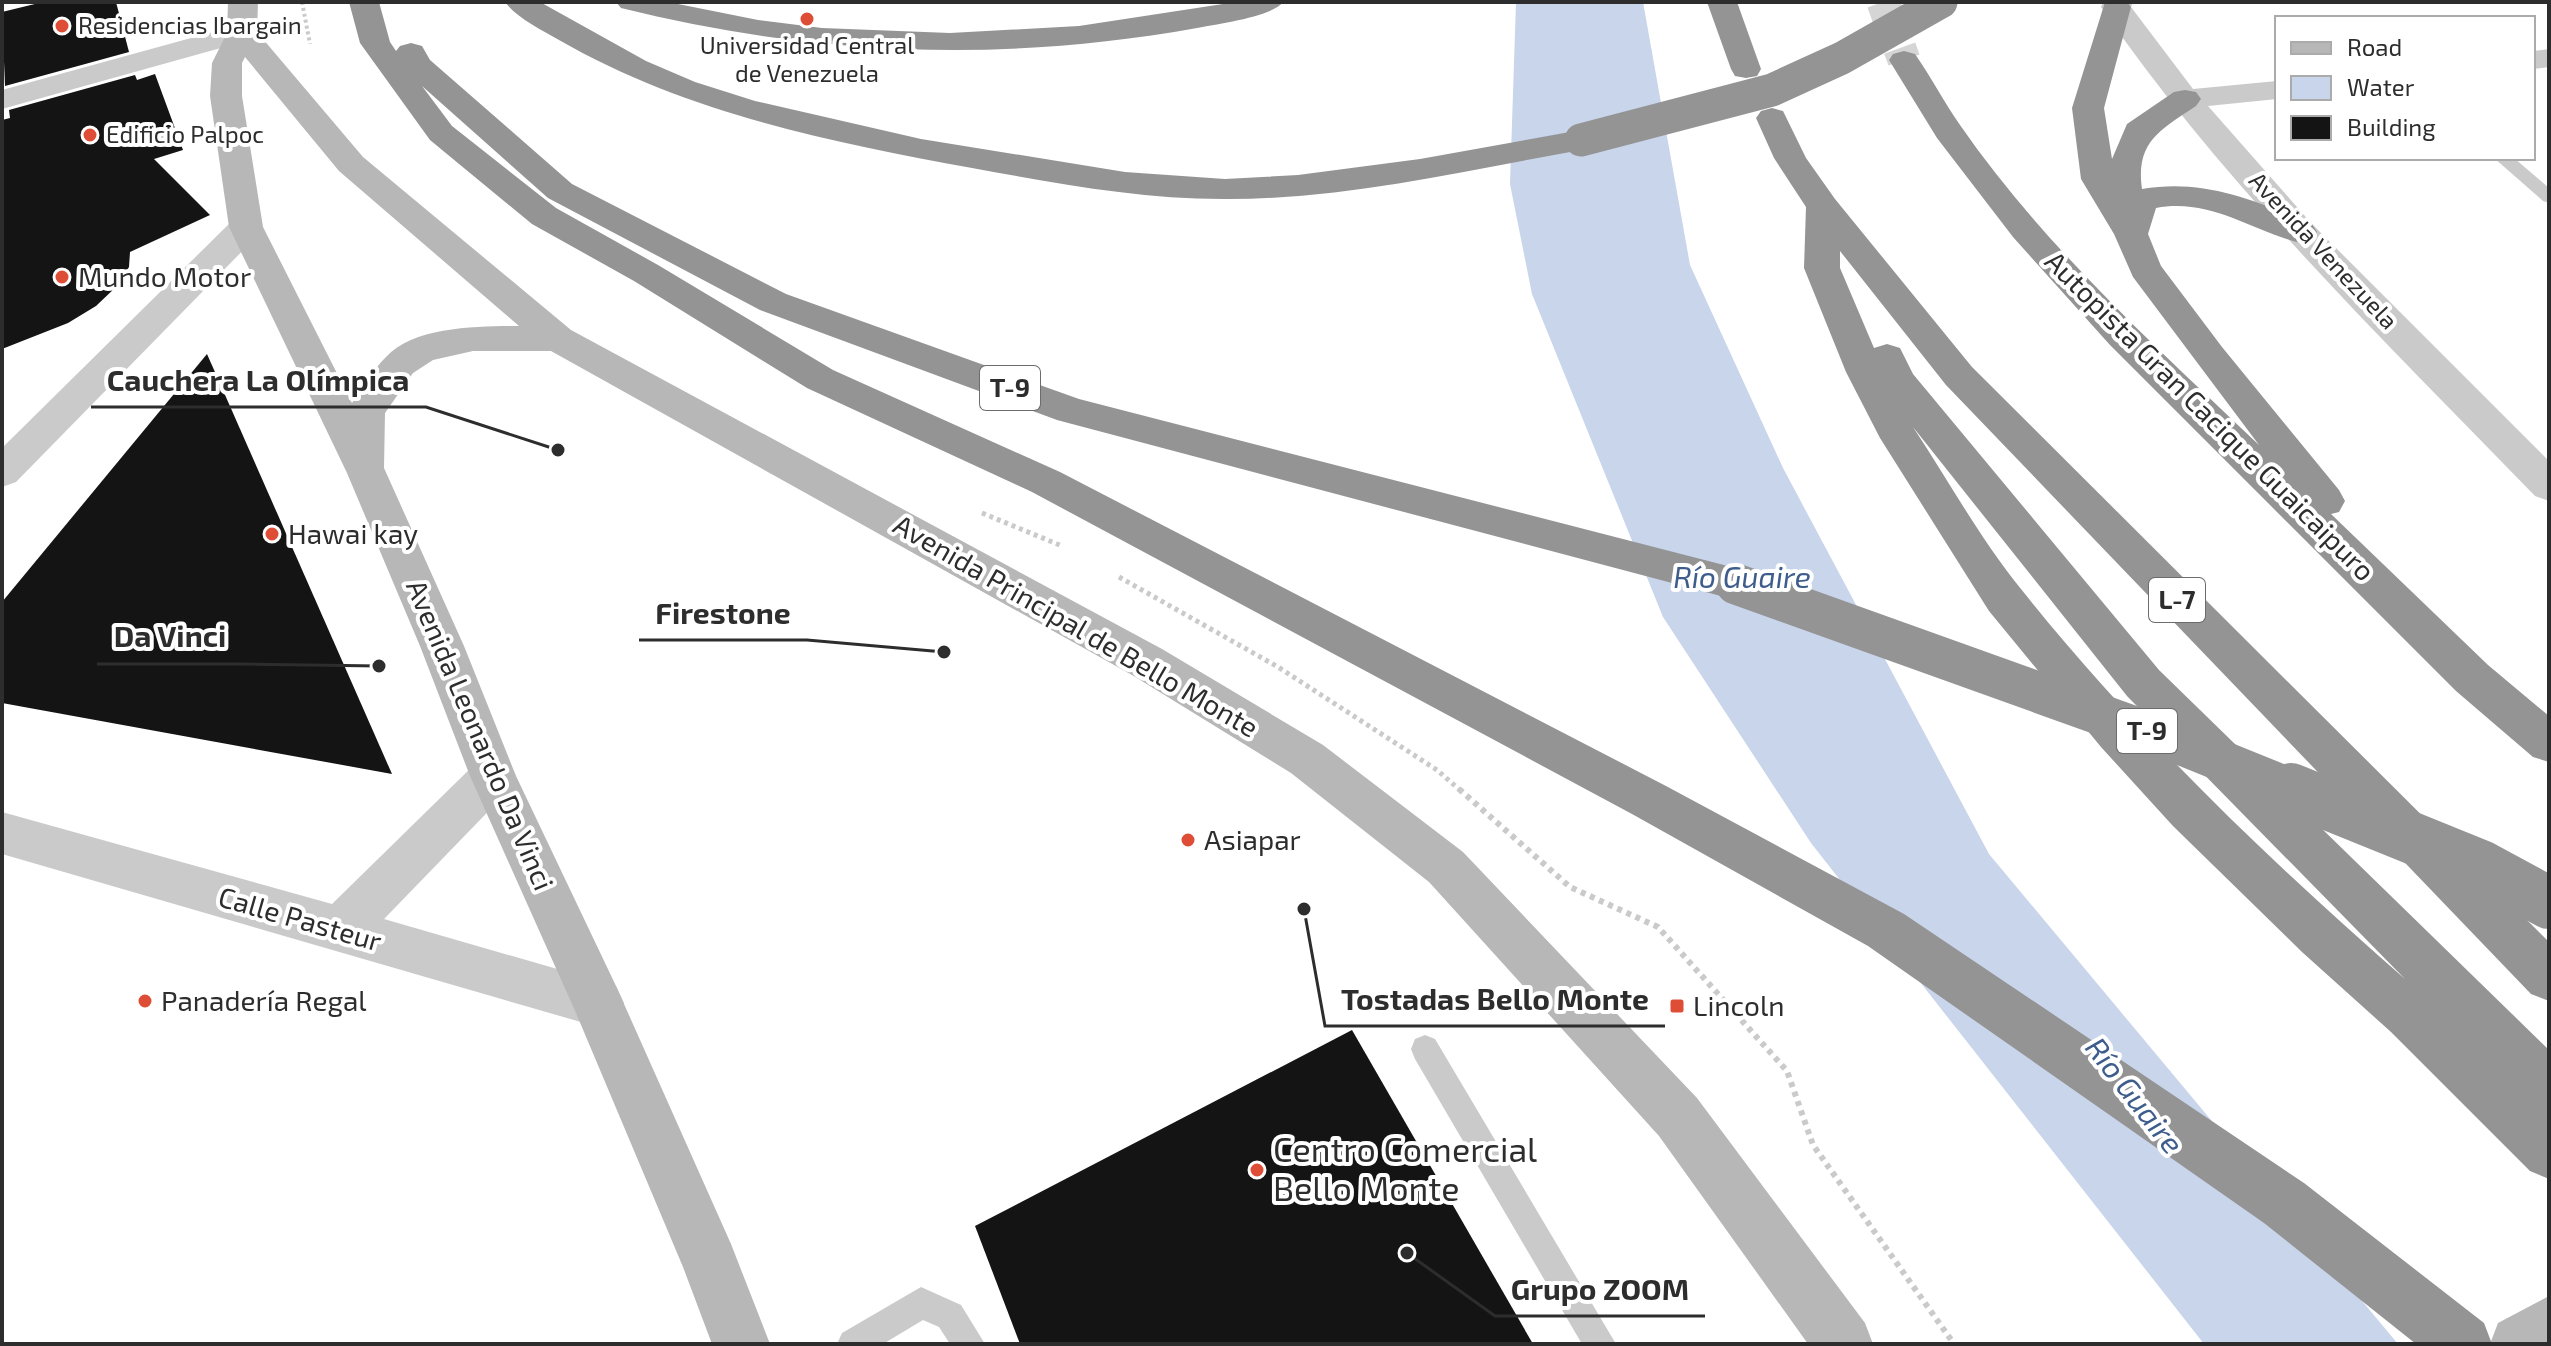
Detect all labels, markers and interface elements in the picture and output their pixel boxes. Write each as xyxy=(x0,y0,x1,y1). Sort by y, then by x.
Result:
place label: Residencias Ibargain xyxy=(78,10,302,39)
marker: Universidad Central de Venezuela xyxy=(798,10,816,28)
legend xyxy=(2275,16,2535,160)
marker: Residencias Ibargain xyxy=(53,17,71,35)
place label: Universidad Central de Venezuela xyxy=(700,30,914,87)
text: Road xyxy=(2347,32,2402,61)
text: Water xyxy=(2347,72,2415,101)
text: Building xyxy=(2347,112,2436,141)
place label: Edificio Palpoc xyxy=(106,119,264,148)
marker: Edificio Palpoc xyxy=(81,126,99,144)
street label: Avenida Venezuela xyxy=(2244,165,2404,334)
street label: Autopista Gran Cacique Guaicaipuro xyxy=(2039,243,2383,587)
place label: Mundo Motor xyxy=(78,259,251,293)
marker: Mundo Motor xyxy=(53,268,71,286)
callout: Cauchera La Olímpica xyxy=(91,353,426,407)
text: Cauchera La Olímpica xyxy=(107,361,409,397)
road number: T-9 xyxy=(980,366,1040,410)
street label: Avenida Principal de Bello Monte xyxy=(888,507,1265,744)
place label: Hawai kay xyxy=(288,516,418,550)
marker: Hawai kay xyxy=(263,525,281,543)
water label: Río Guaire xyxy=(1673,558,1811,594)
street label: Avenida Leonardo Da Vinci xyxy=(400,574,562,895)
road number: L-7 xyxy=(2149,578,2205,622)
callout: Firestone xyxy=(639,586,807,640)
text: Firestone xyxy=(655,594,791,630)
callout: Da Vinci xyxy=(97,610,242,664)
text: Da Vinci xyxy=(114,617,226,653)
road number: T-9 xyxy=(2117,709,2177,753)
place label: Asiapar xyxy=(1204,822,1301,856)
marker: Asiapar xyxy=(1179,831,1197,849)
street label: Calle Pasteur xyxy=(215,879,386,958)
callout: Tostadas Bello Monte xyxy=(1325,972,1665,1026)
text: Tostadas Bello Monte xyxy=(1341,980,1649,1016)
place label: Panadería Regal xyxy=(161,983,367,1017)
place label: Lincoln xyxy=(1693,988,1785,1022)
marker: Panadería Regal xyxy=(136,992,154,1010)
marker: Lincoln xyxy=(1668,997,1686,1015)
water label: Río Guaire xyxy=(2079,1029,2192,1160)
place label: Centro Comercial Bello Monte xyxy=(1273,1128,1537,1208)
marker: Centro Comercial Bello Monte xyxy=(1248,1161,1266,1179)
callout: Grupo ZOOM xyxy=(1495,1262,1705,1316)
text: Grupo ZOOM xyxy=(1511,1270,1689,1306)

